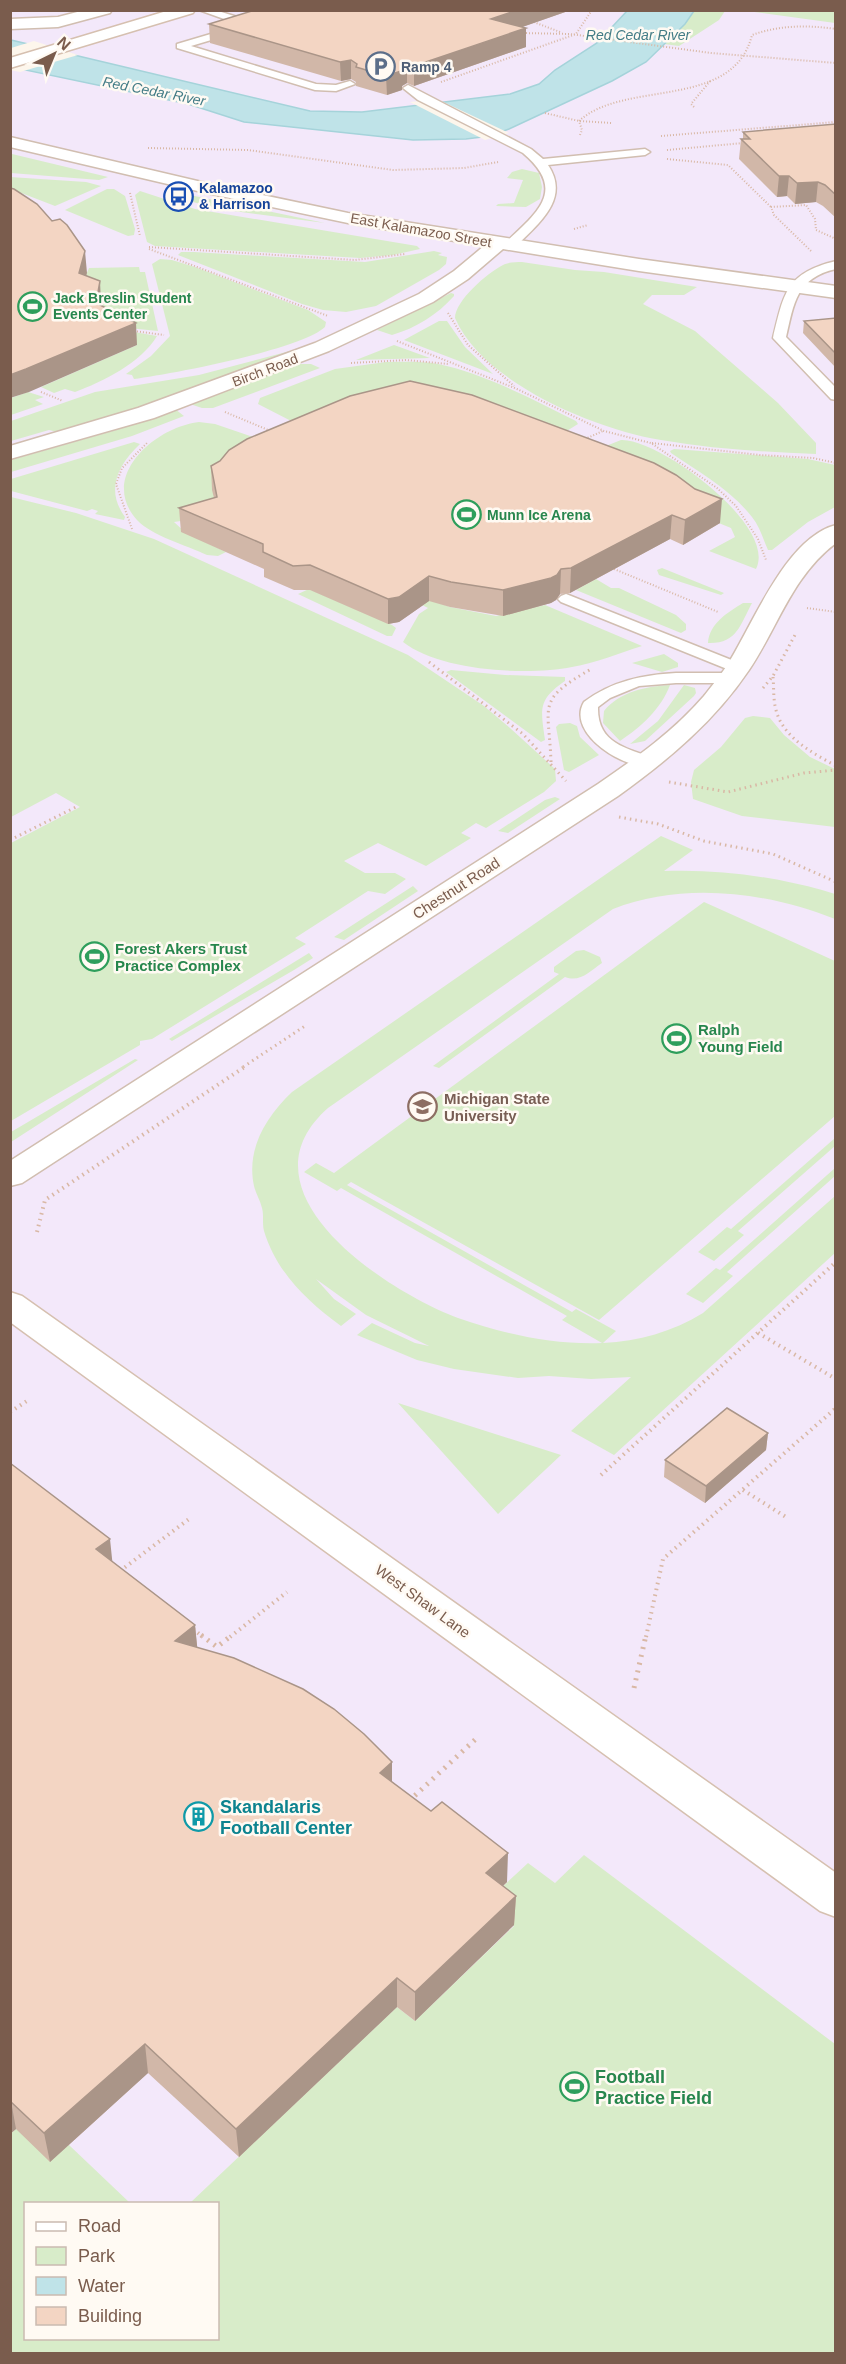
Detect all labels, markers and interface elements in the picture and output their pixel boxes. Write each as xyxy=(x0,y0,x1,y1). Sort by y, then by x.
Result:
north arrow xyxy=(24,24,84,84)
water label: Red Cedar River xyxy=(586,27,691,43)
text: N xyxy=(54,33,74,54)
parking icon: Ramp 4 xyxy=(364,51,396,83)
place label: Ramp 4 xyxy=(401,59,452,75)
water label: Red Cedar River xyxy=(101,73,208,109)
bus stop icon: Kalamazoo & Harrison xyxy=(162,180,194,212)
place label: Kalamazoo & Harrison xyxy=(199,180,273,212)
street label: East Kalamazoo Street xyxy=(349,210,493,250)
sports icon: Jack Breslin Student Events Center xyxy=(16,290,48,322)
place label: Jack Breslin Student Events Center xyxy=(53,290,192,322)
street label: Birch Road xyxy=(230,350,300,390)
sports icon: Munn Ice Arena xyxy=(450,499,482,531)
place label: Munn Ice Arena xyxy=(487,507,591,523)
street label: Chestnut Road xyxy=(409,854,503,922)
place label: Forest Akers Trust Practice Complex xyxy=(115,940,247,974)
sports icon: Forest Akers Trust Practice Complex xyxy=(78,941,110,973)
place label: Ralph Young Field xyxy=(698,1021,783,1055)
sports icon: Ralph Young Field xyxy=(661,1022,693,1054)
place label: Michigan State University xyxy=(444,1090,550,1124)
school or university icon: Michigan State University xyxy=(407,1091,439,1123)
street label: West Shaw Lane xyxy=(372,1561,474,1641)
place label: Skandalaris Football Center xyxy=(220,1797,352,1838)
building icon: Skandalaris Football Center xyxy=(183,1801,215,1833)
place label: Football Practice Field xyxy=(595,2067,712,2108)
sports icon: Football Practice Field xyxy=(558,2071,590,2103)
legend xyxy=(24,2202,219,2340)
text: Road xyxy=(78,2216,121,2236)
text: Park xyxy=(78,2246,116,2266)
text: Water xyxy=(78,2276,125,2296)
text: Building xyxy=(78,2306,142,2326)

